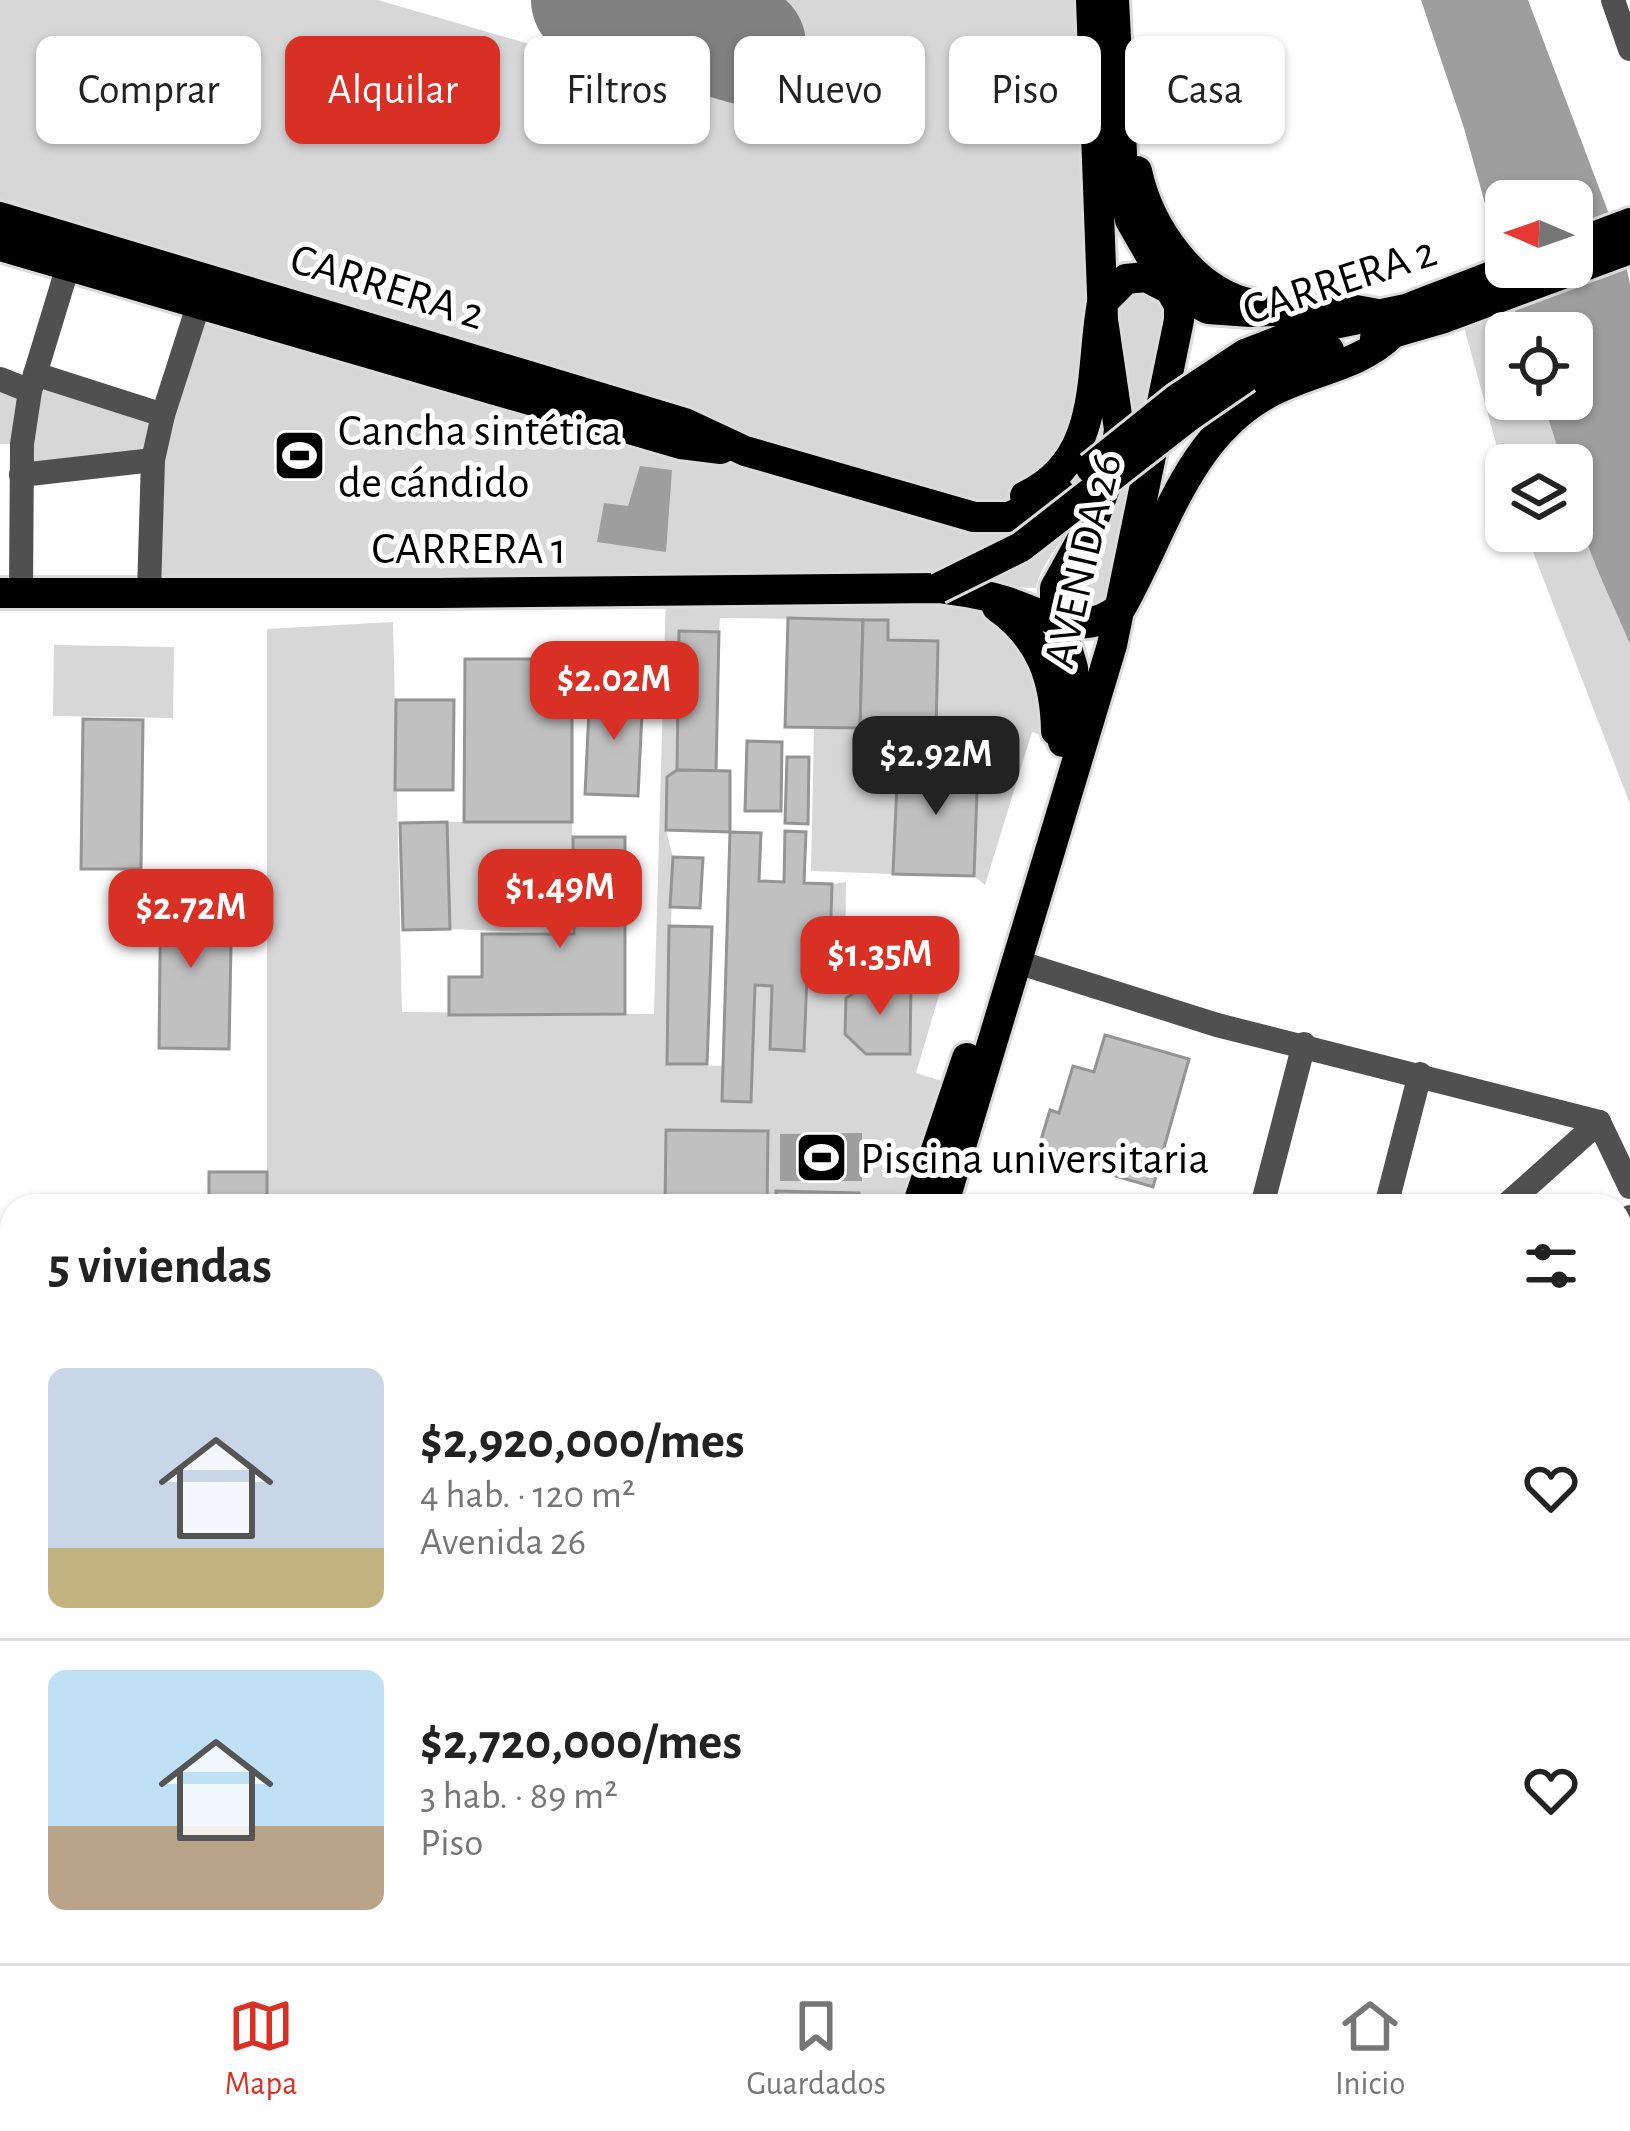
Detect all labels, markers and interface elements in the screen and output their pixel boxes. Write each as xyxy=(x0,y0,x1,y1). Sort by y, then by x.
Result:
chip: Comprar xyxy=(36,36,261,144)
chip: Alquilar xyxy=(285,36,500,144)
chip: Filtros xyxy=(524,36,710,144)
chip: Nuevo xyxy=(734,36,925,144)
chip: Piso xyxy=(949,36,1101,144)
chip: Casa xyxy=(1125,36,1285,144)
north arrow xyxy=(1485,180,1593,288)
map controls xyxy=(1485,180,1593,552)
street label: CARRERA 2 xyxy=(1238,229,1442,334)
street label: CARRERA 2 xyxy=(285,237,489,338)
button: locate xyxy=(1485,312,1593,420)
place label: Cancha sintética de cándido xyxy=(338,409,622,506)
sports icon: Cancha sintética de cándido xyxy=(271,427,327,483)
button: layers xyxy=(1485,444,1593,552)
street label: AVENIDA 26 xyxy=(1037,449,1130,672)
street label: CARRERA 1 xyxy=(372,527,566,572)
pin: $2.02M xyxy=(516,641,712,743)
text: $2.02M xyxy=(557,660,671,699)
pin: $2.92M xyxy=(838,716,1034,818)
text: $2.92M xyxy=(879,735,993,774)
pin: $1.49M xyxy=(462,849,658,951)
text: $1.49M xyxy=(505,868,615,907)
pin: $2.72M xyxy=(93,869,289,971)
text: $2.72M xyxy=(135,888,247,927)
pin: $1.35M xyxy=(782,916,978,1018)
text: $1.35M xyxy=(827,935,933,974)
sports icon: Piscina universitaria xyxy=(793,1129,849,1185)
place label: Piscina universitaria xyxy=(860,1137,1209,1182)
icon: filters xyxy=(1518,1233,1584,1299)
text: 5 viviendas xyxy=(48,1241,272,1292)
icon: home xyxy=(144,1416,288,1560)
text: $2,920,000/mes xyxy=(420,1416,745,1467)
icon: heart xyxy=(1518,1455,1584,1521)
text: 4 hab. · 120 m² xyxy=(420,1476,635,1515)
text: Avenida 26 xyxy=(420,1523,586,1562)
text: $2,720,000/mes xyxy=(420,1717,742,1768)
icon: home xyxy=(144,1718,288,1862)
icon: heart xyxy=(1518,1757,1584,1823)
text: 3 hab. · 89 m² xyxy=(420,1777,618,1816)
text: Piso xyxy=(420,1824,483,1863)
tab: Mapa xyxy=(225,1993,298,2105)
tab: Guardados xyxy=(747,1993,886,2105)
tab: Inicio xyxy=(1335,1993,1405,2105)

